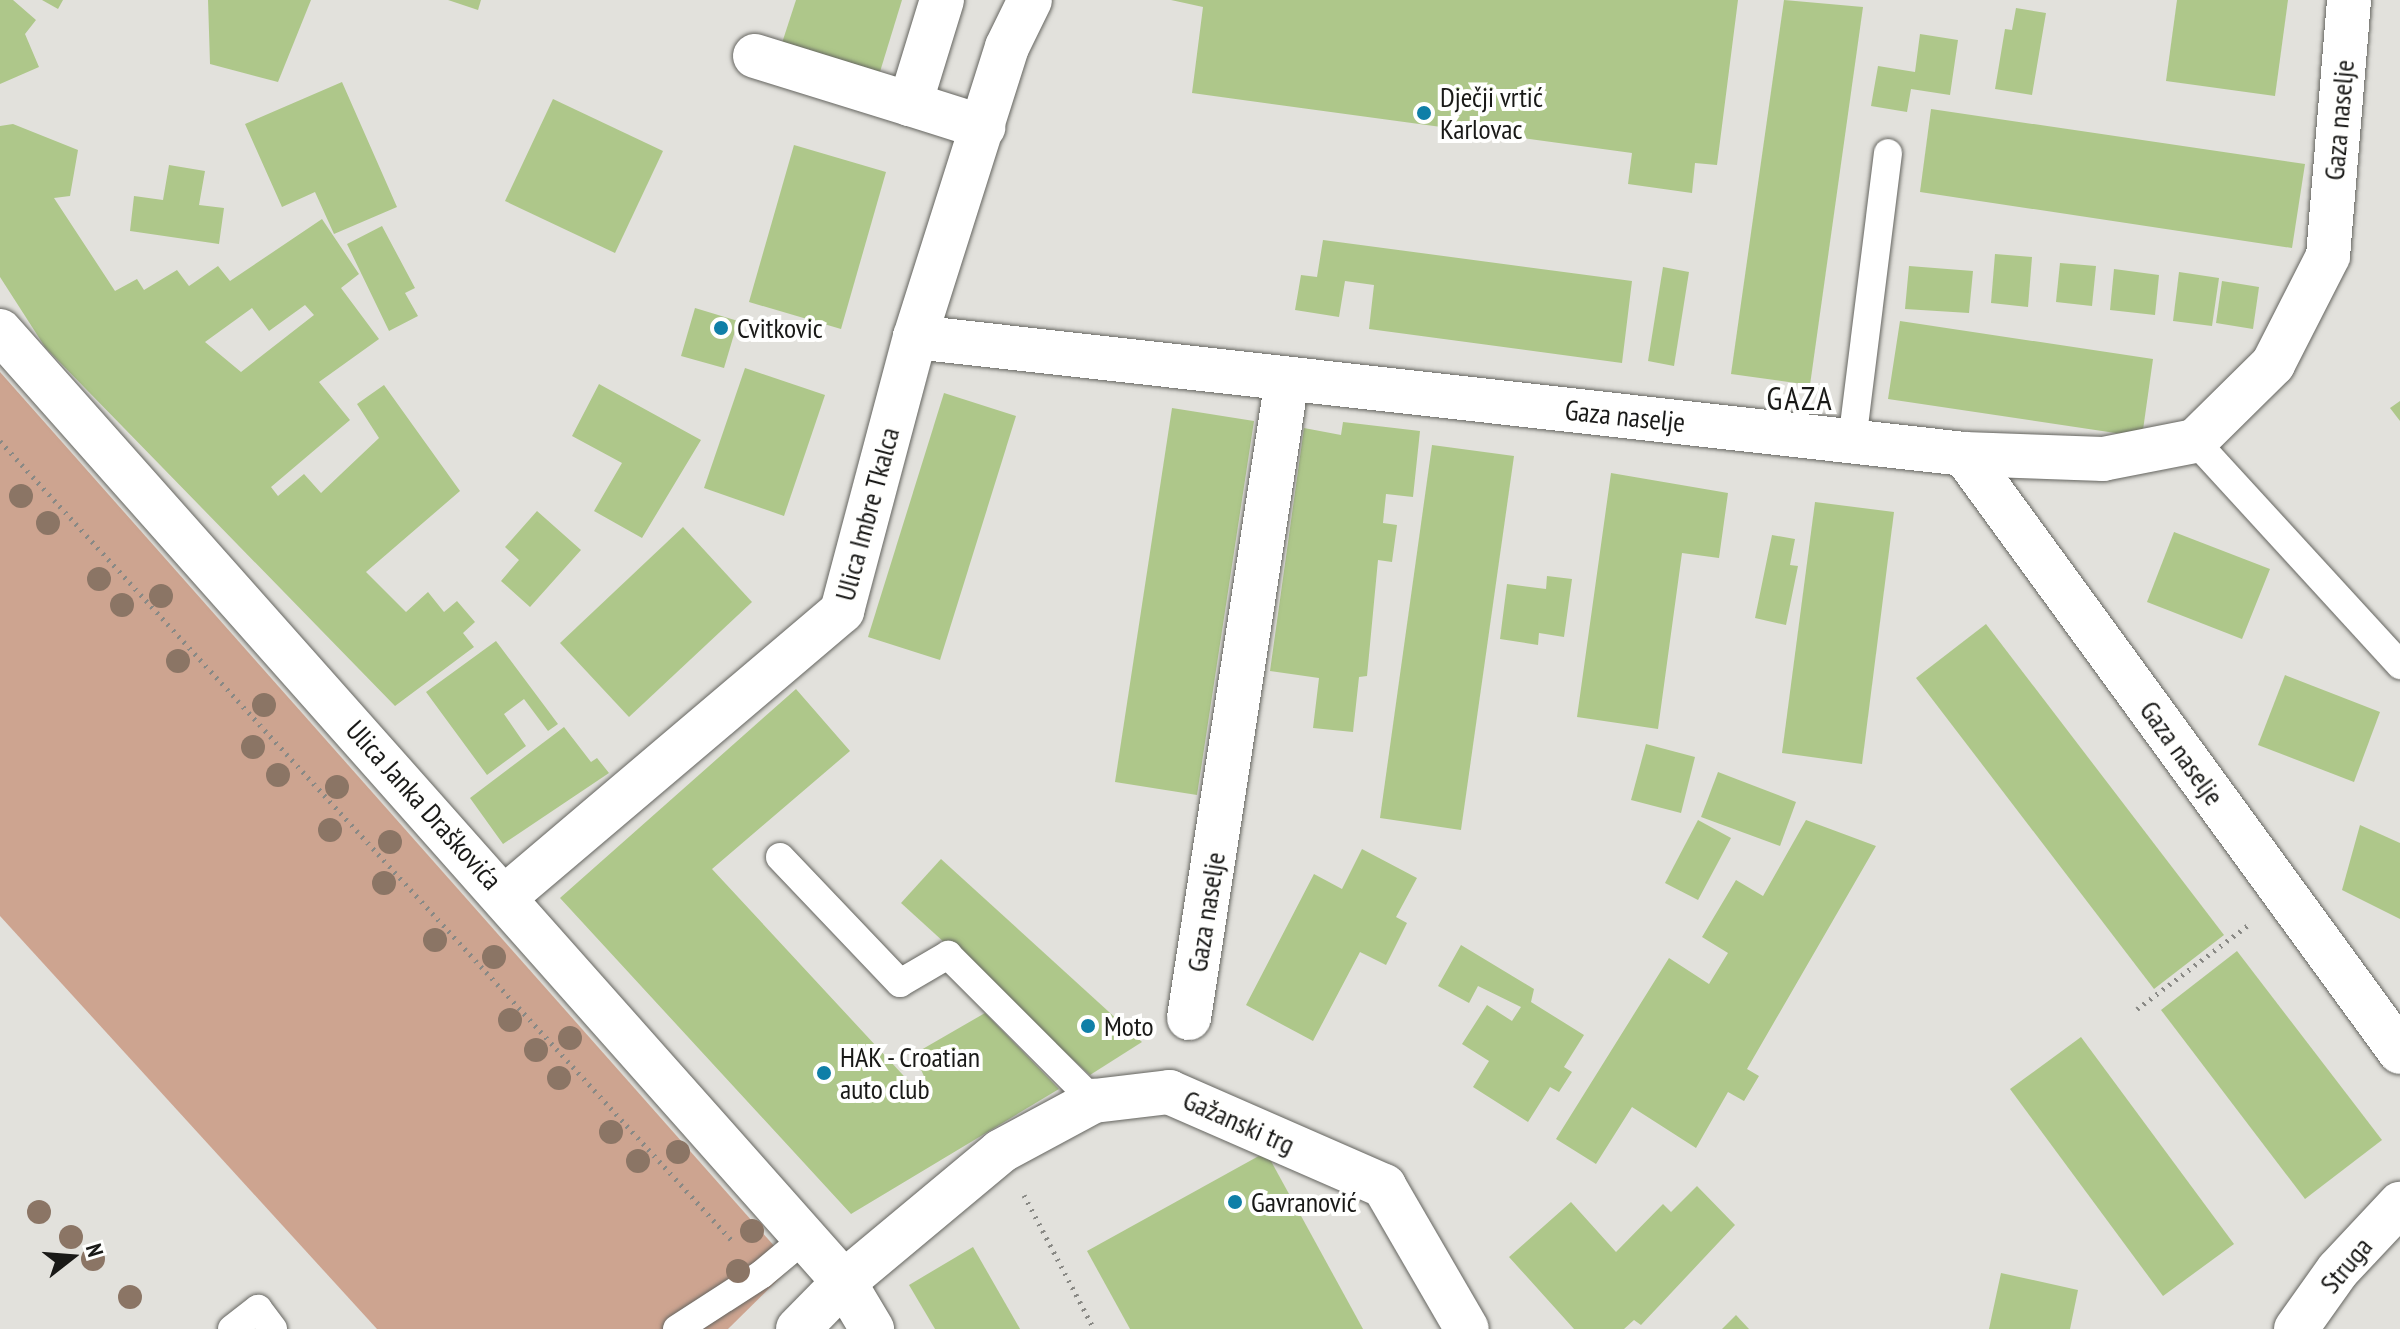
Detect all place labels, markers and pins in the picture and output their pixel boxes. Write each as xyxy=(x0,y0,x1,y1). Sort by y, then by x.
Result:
place label: Dječji vrtić Karlovac xyxy=(1440,80,1543,146)
marker: Dječji vrtić Karlovac xyxy=(1415,104,1433,122)
place label: Cvitkovic xyxy=(737,311,823,345)
marker: Cvitkovic xyxy=(712,319,730,337)
place label: Moto xyxy=(1104,1009,1154,1043)
marker: Moto xyxy=(1079,1017,1097,1035)
place label: HAK - Croatian auto club xyxy=(840,1040,983,1106)
marker: HAK - Croatian auto club xyxy=(815,1064,833,1082)
place label: Gavranović xyxy=(1251,1185,1357,1219)
marker: Gavranović xyxy=(1226,1193,1244,1211)

